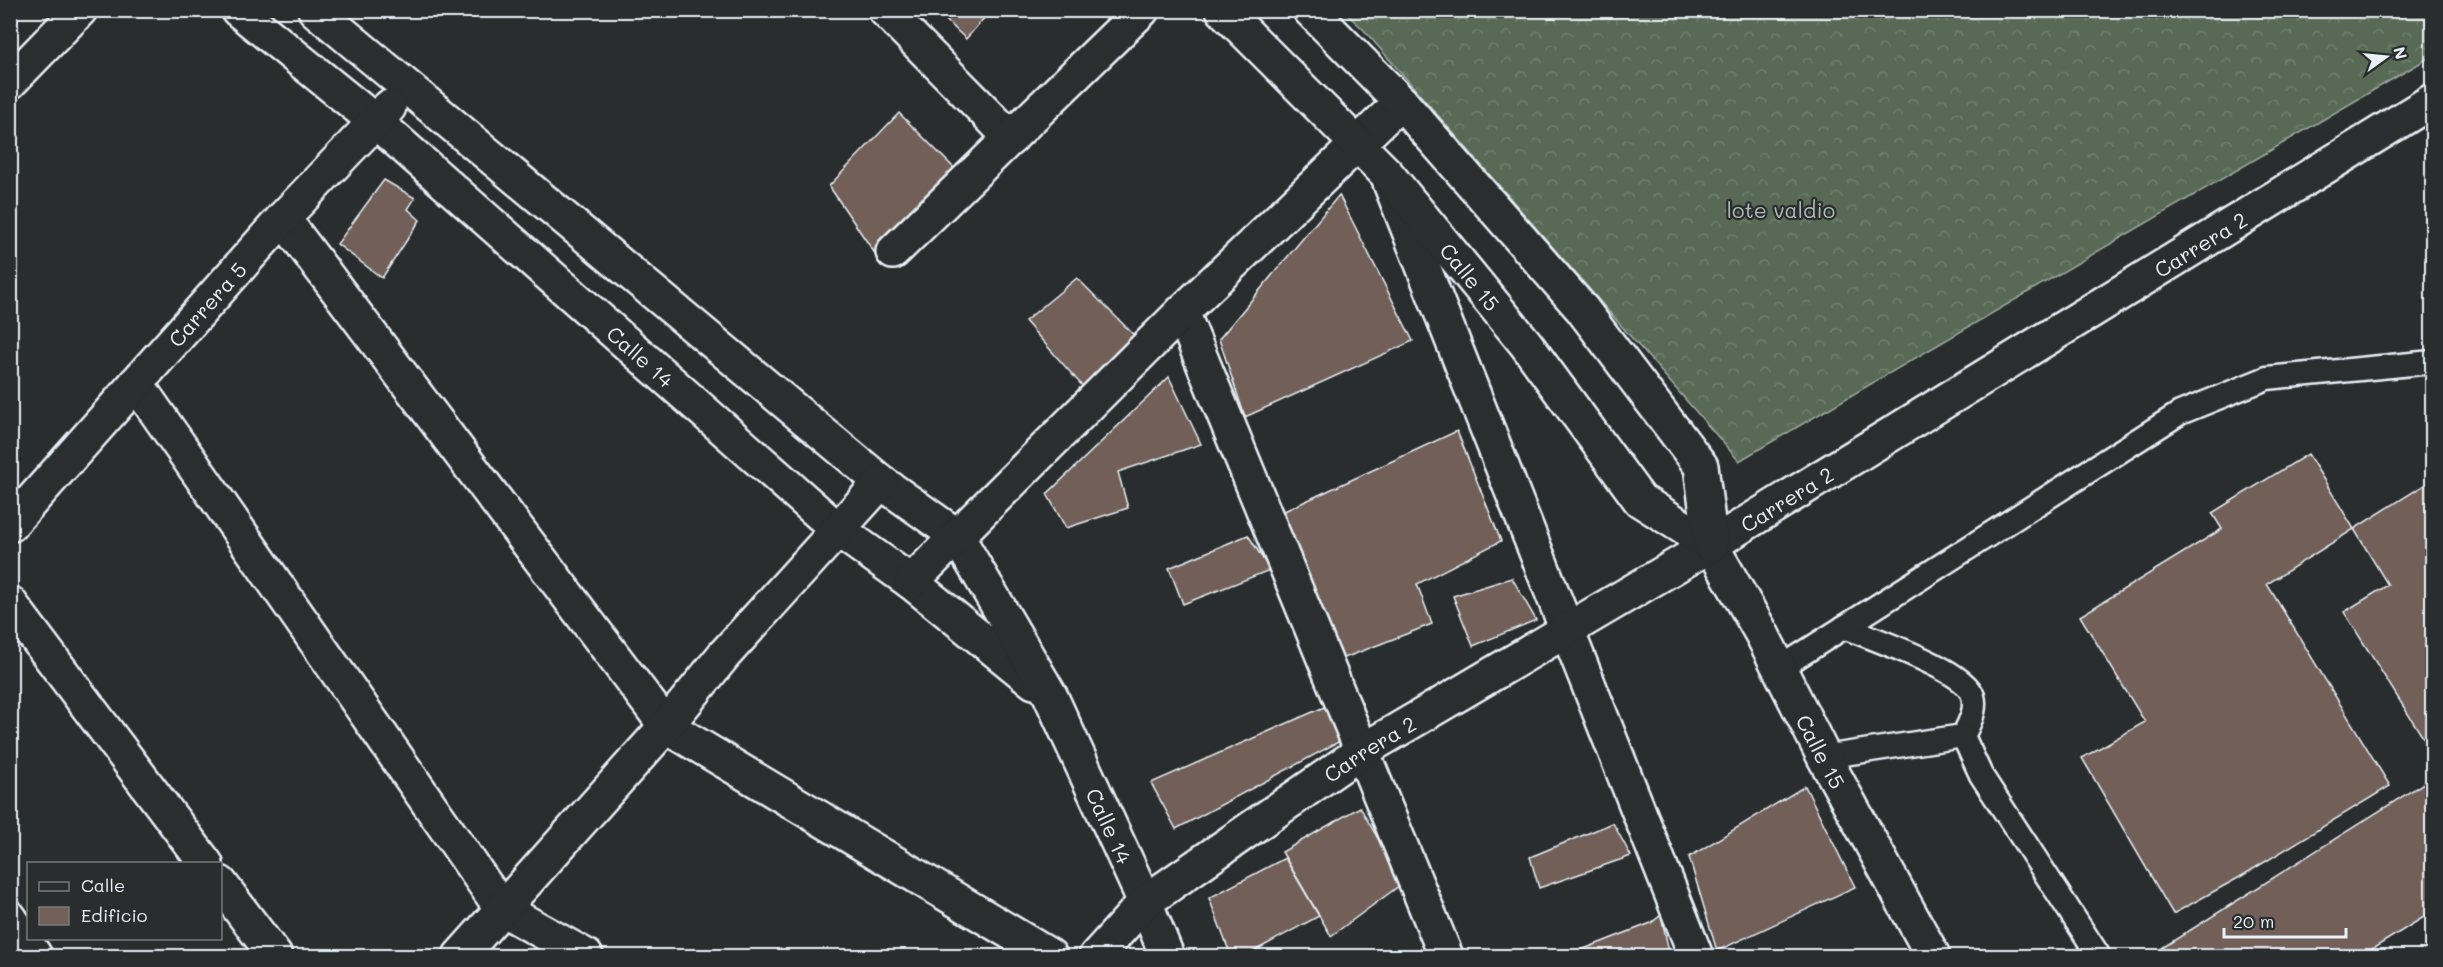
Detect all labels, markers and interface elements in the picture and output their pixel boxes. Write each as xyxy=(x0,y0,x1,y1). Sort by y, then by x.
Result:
north arrow xyxy=(2356,27,2416,87)
text: N xyxy=(2389,44,2413,62)
park label: lote valdio xyxy=(1727,196,1835,223)
street label: Carrera 2 xyxy=(2149,205,2252,283)
street label: Calle 15 xyxy=(1435,237,1506,316)
street label: Carrera 5 xyxy=(162,256,252,352)
street label: Calle 14 xyxy=(602,319,680,393)
street label: Carrera 2 xyxy=(1735,460,1838,537)
street label: Carrera 2 xyxy=(1318,709,1420,787)
street label: Calle 15 xyxy=(1791,710,1852,793)
street label: Calle 14 xyxy=(1081,783,1139,868)
legend xyxy=(27,862,222,940)
text: Calle xyxy=(81,873,125,897)
scale bar xyxy=(2224,901,2346,939)
text: Edificio xyxy=(81,903,148,927)
text: 20 m xyxy=(2233,909,2274,933)

